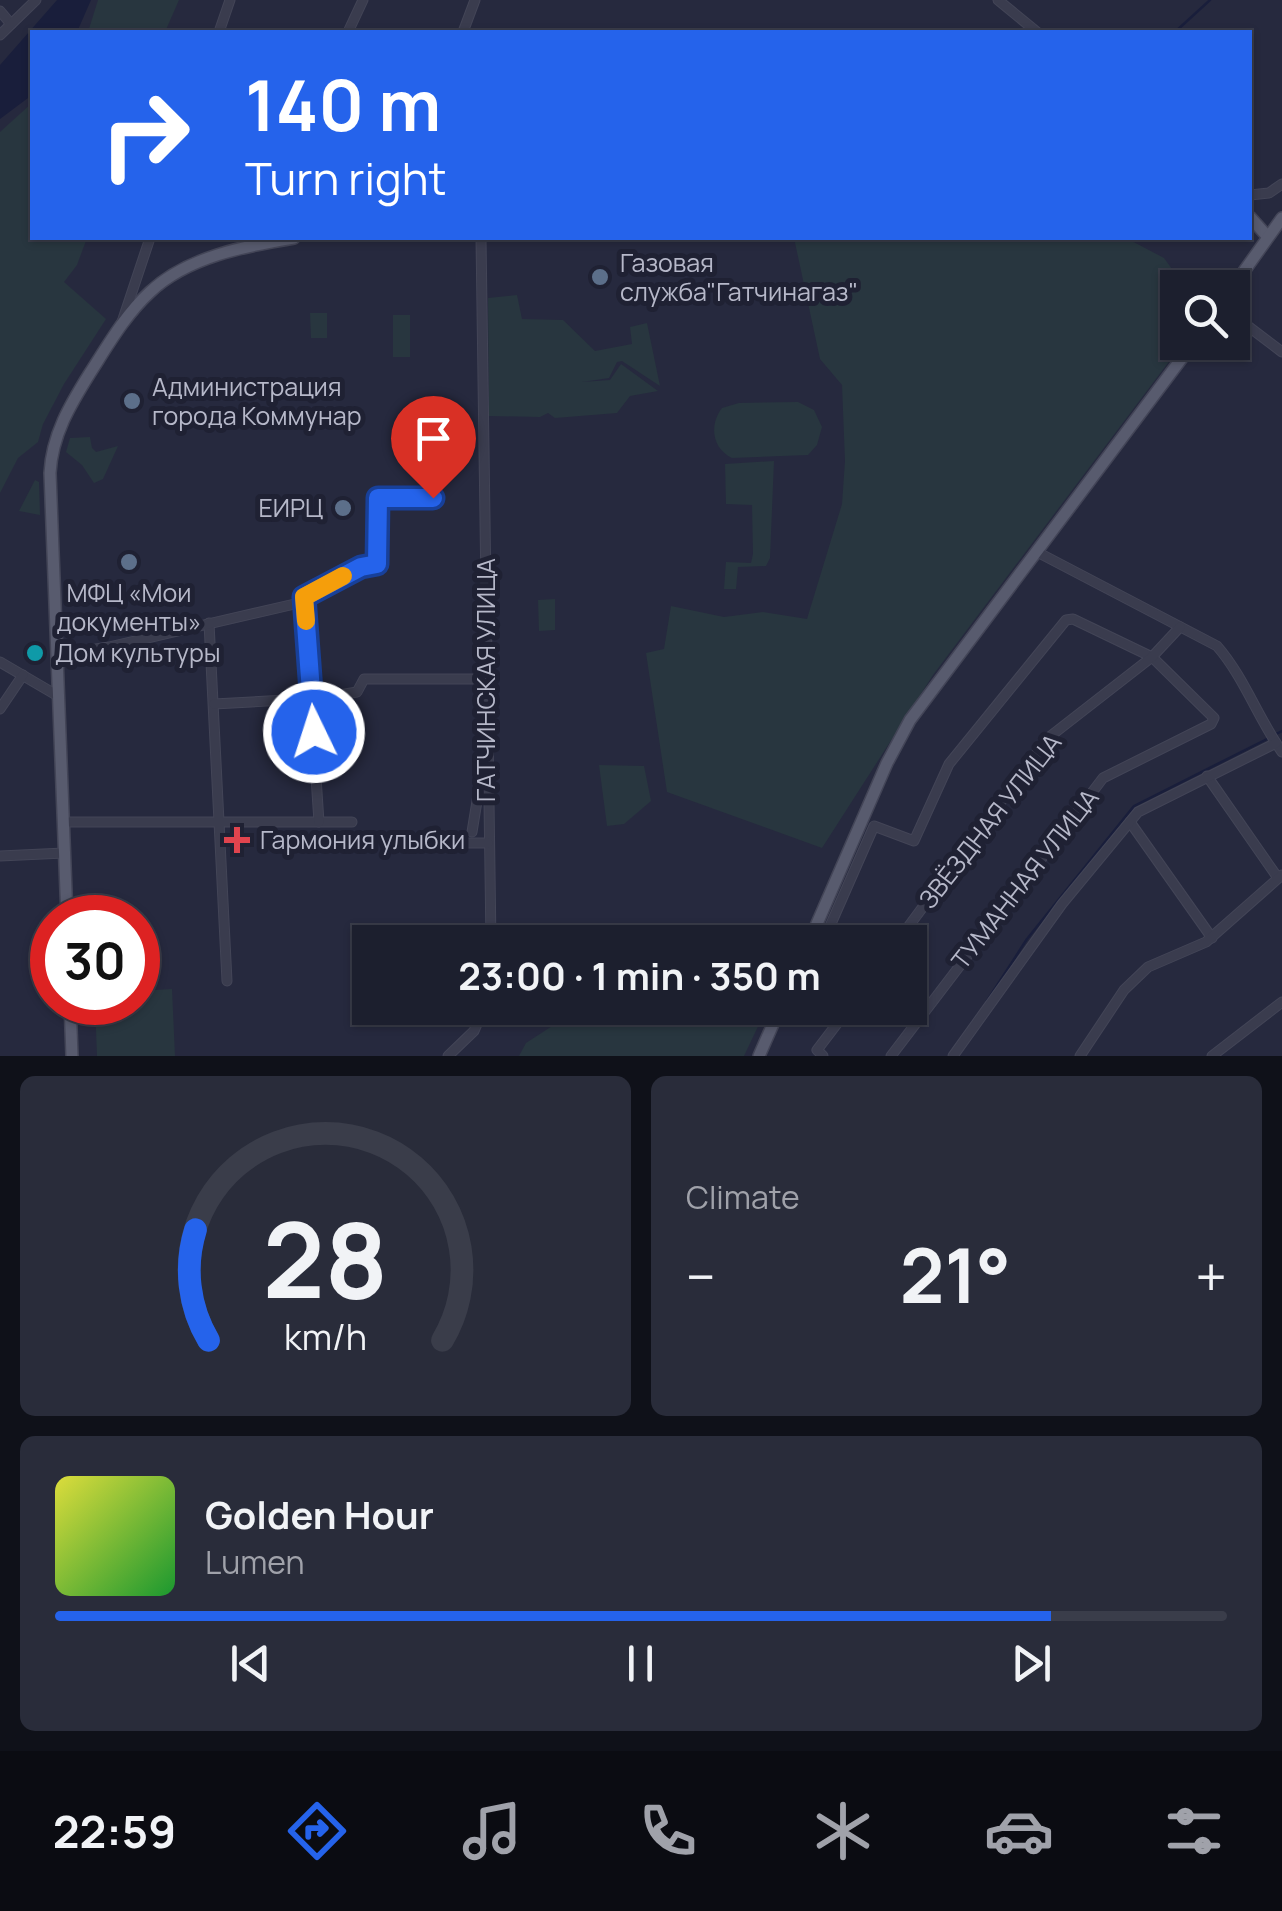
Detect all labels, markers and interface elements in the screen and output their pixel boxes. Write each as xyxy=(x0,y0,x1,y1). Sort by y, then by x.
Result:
text: 140 m xyxy=(245,56,441,152)
icon: right xyxy=(80,70,210,200)
text: Turn right xyxy=(245,147,446,209)
place label: Газовая служба"Гатчинагаз" xyxy=(620,245,858,309)
marker: Газовая служба"Гатчинагаз" xyxy=(589,266,611,288)
map controls xyxy=(1160,270,1250,360)
button: search xyxy=(1160,270,1250,360)
place label: Администрация города Коммунар xyxy=(152,369,361,433)
marker: Администрация города Коммунар xyxy=(121,390,143,412)
pin xyxy=(391,396,476,499)
icon: arrive xyxy=(406,411,461,466)
place label: ЕИРЦ xyxy=(259,490,323,525)
marker: ЕИРЦ xyxy=(332,497,354,519)
marker: МФЦ «Мои документы» xyxy=(118,551,140,573)
street label: ГАТЧИНСКАЯ УЛИЦА xyxy=(468,558,503,802)
place label: МФЦ «Мои документы» xyxy=(57,575,201,639)
place label: Дом культуры xyxy=(55,635,221,670)
marker: Дом культуры xyxy=(24,642,46,664)
position arrow xyxy=(262,680,366,784)
street label: ЗВЁЗДНАЯ УЛИЦА xyxy=(910,726,1069,915)
street label: ТУМАННАЯ УЛИЦА xyxy=(943,781,1106,976)
place label: Гармония улыбки xyxy=(260,822,465,857)
marker: Гармония улыбки xyxy=(224,827,250,853)
speed limit sign: 30 xyxy=(30,895,160,1025)
text: 23:00 · 1 min · 350 m xyxy=(458,949,821,1001)
text: Climate xyxy=(686,1175,800,1219)
text: 28 xyxy=(263,1187,388,1329)
text: 21° xyxy=(900,1223,1011,1326)
text: − xyxy=(686,1238,716,1314)
text: + xyxy=(1195,1238,1227,1314)
text: km/h xyxy=(284,1312,367,1361)
text: Golden Hour xyxy=(205,1488,434,1540)
text: Lumen xyxy=(205,1540,305,1584)
icon: previous xyxy=(223,1636,278,1691)
icon: pause xyxy=(613,1636,668,1691)
icon: next xyxy=(1004,1636,1059,1691)
icon: directions xyxy=(282,1796,352,1866)
icon: music xyxy=(457,1796,527,1866)
icon: phone xyxy=(633,1796,703,1866)
icon: climate xyxy=(808,1796,878,1866)
icon: car xyxy=(984,1796,1054,1866)
icon: filters xyxy=(1159,1796,1229,1866)
text: 22:59 xyxy=(53,1800,176,1862)

